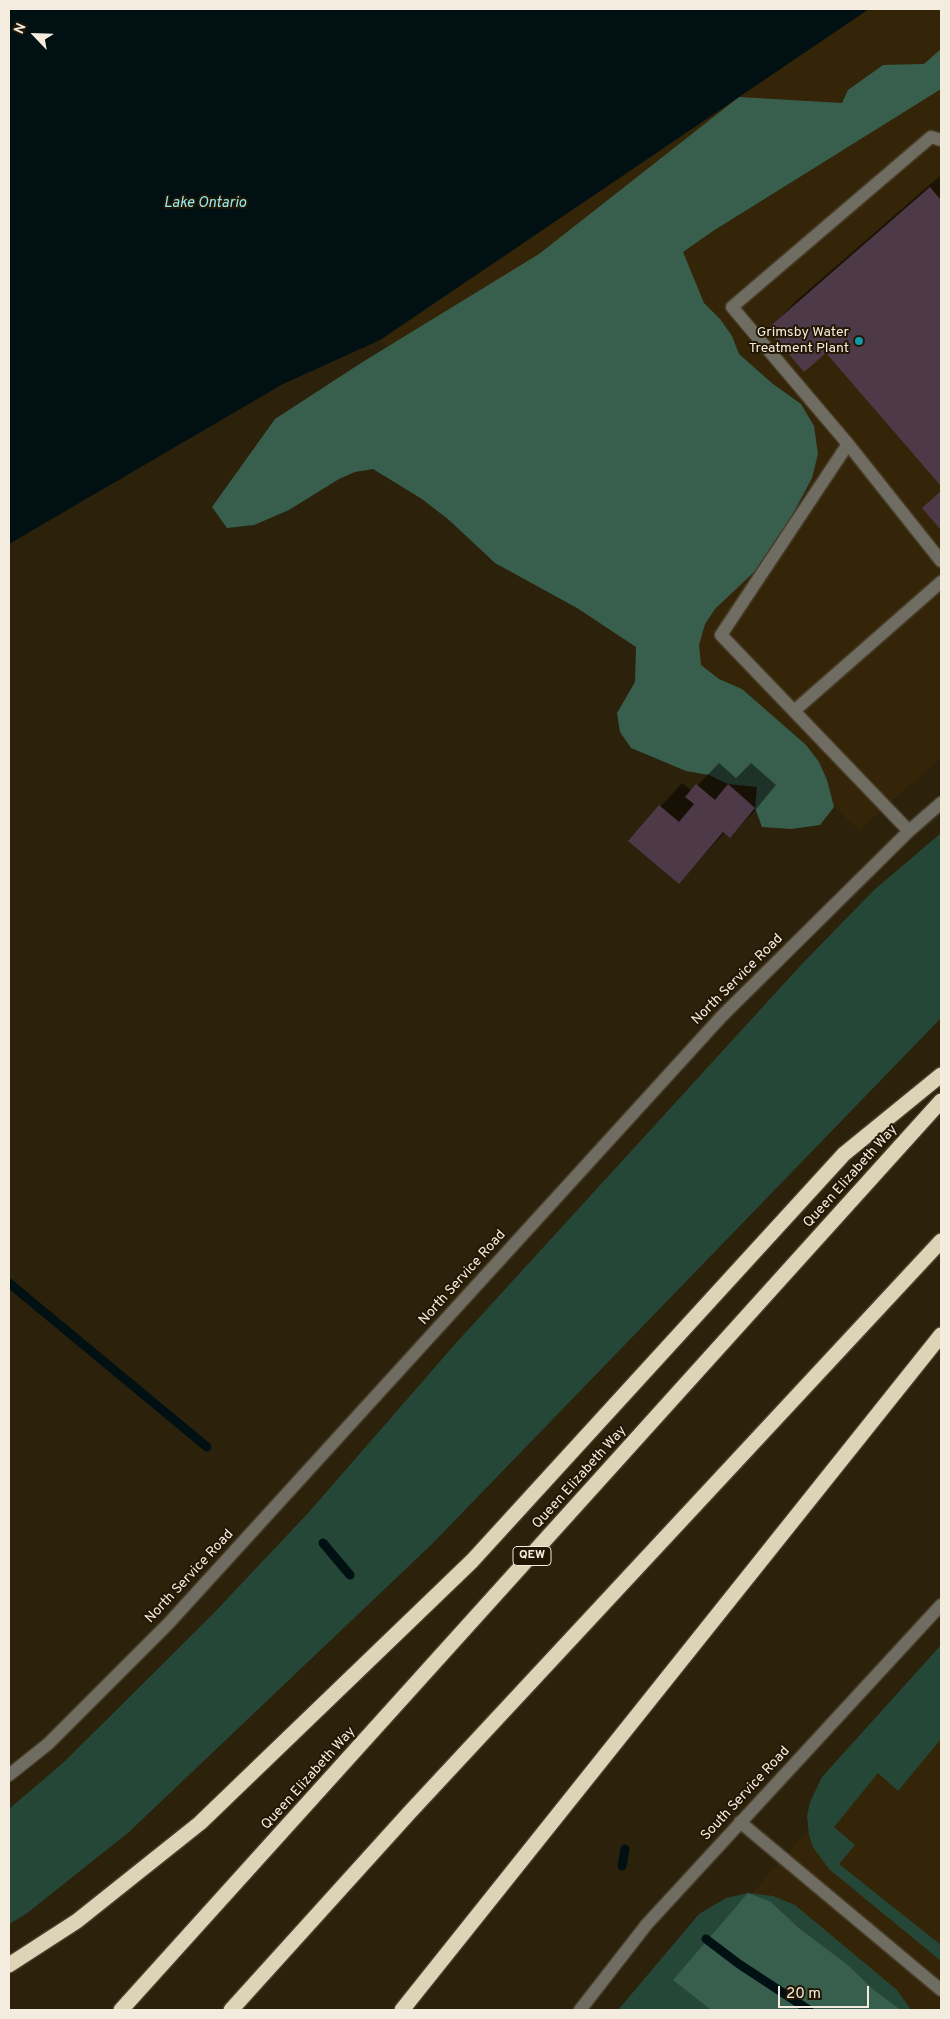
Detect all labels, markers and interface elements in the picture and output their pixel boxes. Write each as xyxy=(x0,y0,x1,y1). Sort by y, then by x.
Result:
north arrow xyxy=(10,10,60,60)
text: N xyxy=(11,21,31,37)
water label: Lake Ontario xyxy=(164,195,246,213)
place label: Grimsby Water Treatment Plant xyxy=(749,325,849,358)
marker: Grimsby Water Treatment Plant xyxy=(853,335,865,347)
street label: North Service Road xyxy=(689,931,787,1029)
street label: Queen Elizabeth Way xyxy=(800,1122,902,1232)
street label: North Service Road xyxy=(416,1227,510,1329)
street label: Queen Elizabeth Way xyxy=(529,1423,631,1533)
street label: North Service Road xyxy=(142,1527,238,1627)
road number: QEW xyxy=(513,1546,551,1565)
street label: Queen Elizabeth Way xyxy=(258,1724,360,1834)
street label: South Service Road xyxy=(698,1743,794,1845)
scale bar xyxy=(780,1976,871,2008)
text: 20 m xyxy=(786,1985,821,2004)

